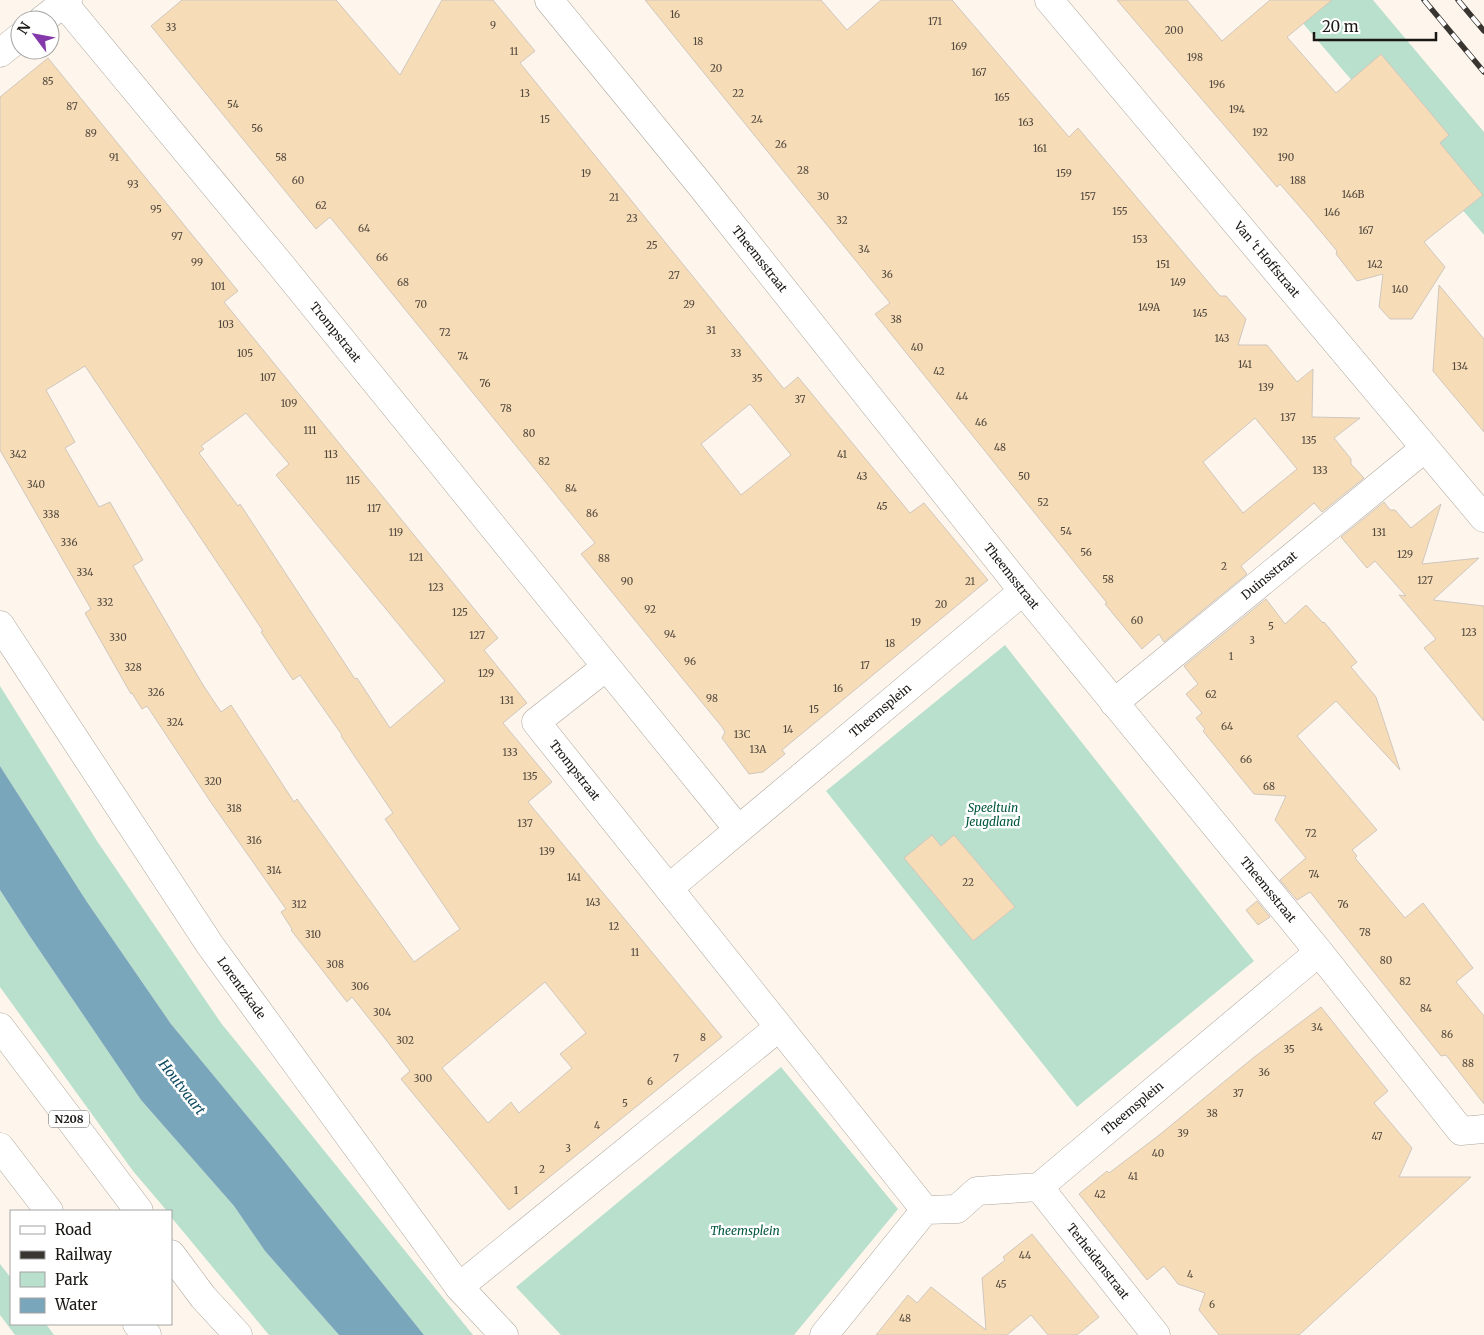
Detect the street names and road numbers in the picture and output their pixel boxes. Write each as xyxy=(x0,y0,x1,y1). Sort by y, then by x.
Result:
street label: Van 't Hoffstraat xyxy=(1231,218,1304,300)
street label: Theemsstraat xyxy=(729,223,791,295)
street label: Trompstraat xyxy=(307,299,365,365)
street label: Theemsstraat xyxy=(981,540,1043,612)
street label: Duinsstraat xyxy=(1238,548,1300,602)
street label: Theemsplein xyxy=(846,680,914,740)
street label: Trompstraat xyxy=(546,737,604,804)
street label: Theemsstraat xyxy=(1237,854,1300,926)
street label: Lorentzkade xyxy=(214,954,269,1021)
street label: Theemsplein xyxy=(1098,1078,1166,1138)
road number: N208 xyxy=(49,1110,89,1128)
street label: Terheidenstraat xyxy=(1064,1220,1133,1302)

